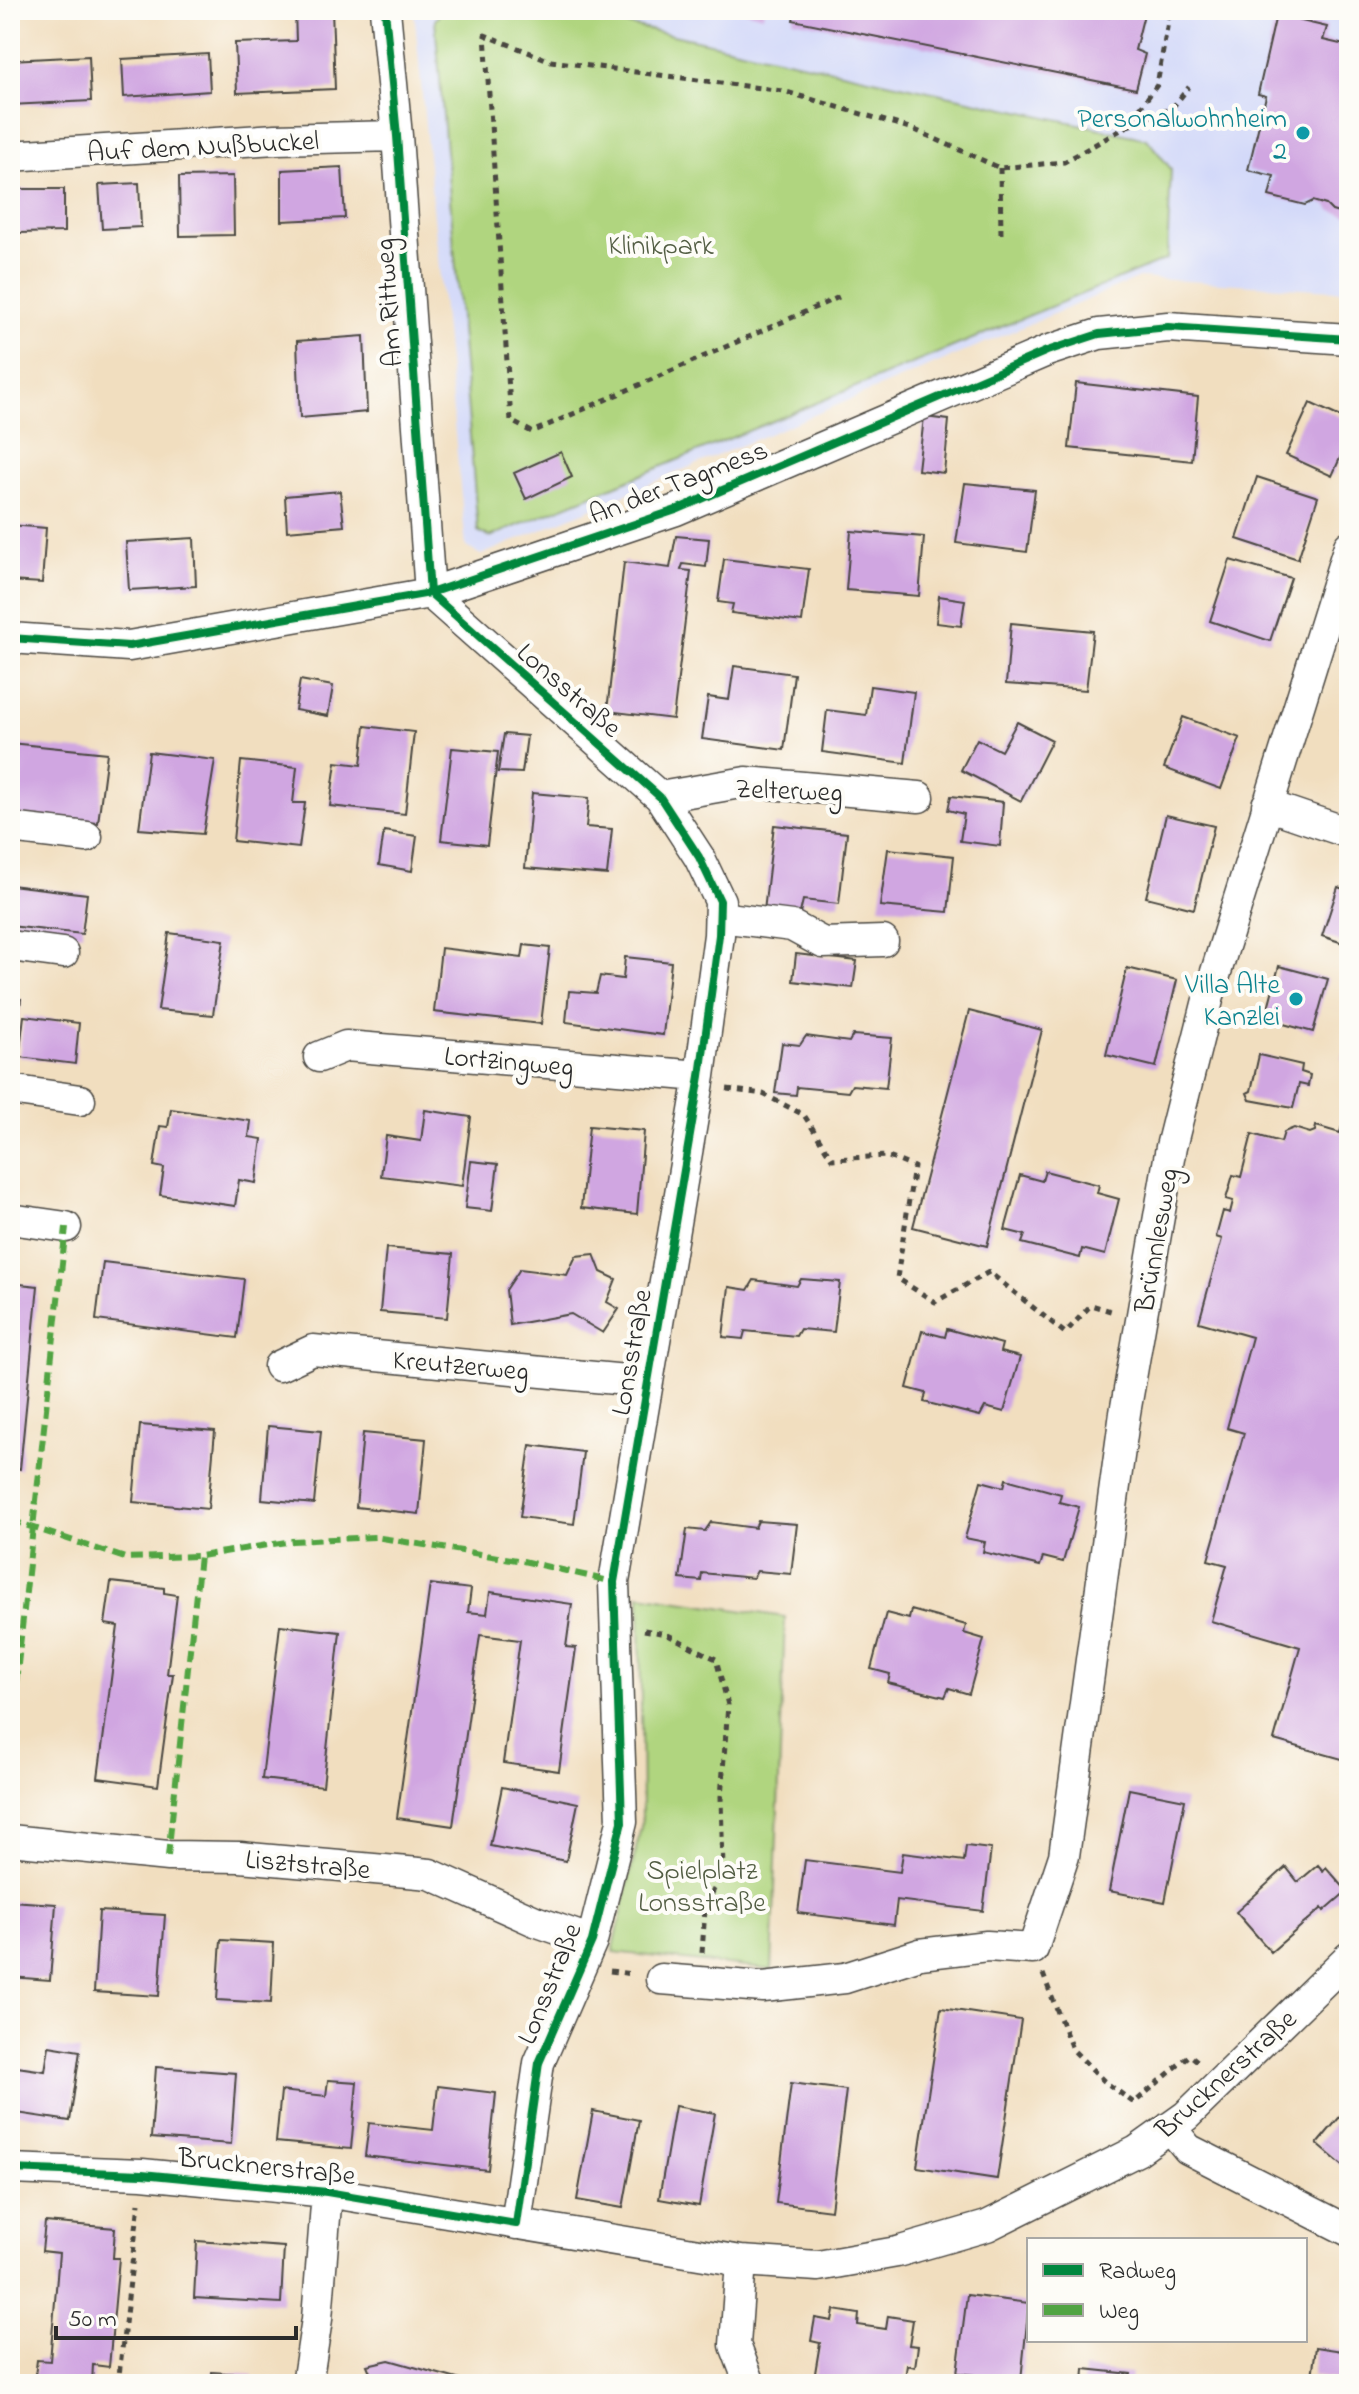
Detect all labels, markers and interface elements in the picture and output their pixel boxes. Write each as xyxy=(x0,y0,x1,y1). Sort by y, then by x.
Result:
place label: Personalwohnheim 2 xyxy=(1077,100,1287,173)
street label: Auf dem Nußbuckel xyxy=(86,122,320,175)
marker: Personalwohnheim 2 xyxy=(1294,124,1312,142)
park label: Klinikpark xyxy=(608,227,715,268)
street label: Am Rittweg xyxy=(366,237,415,368)
street label: An der Tagmess xyxy=(584,431,775,537)
street label: Lonsstraße xyxy=(506,634,630,749)
street label: Zelterweg xyxy=(735,770,843,815)
place label: Villa Alte Kanzlei xyxy=(1184,966,1280,1039)
marker: Villa Alte Kanzlei xyxy=(1287,990,1305,1008)
street label: Lortzingweg xyxy=(442,1037,575,1090)
street label: Brünnlesweg xyxy=(1125,1165,1191,1317)
street label: Lonsstraße xyxy=(602,1286,665,1419)
street label: Kreutzerweg xyxy=(391,1341,531,1394)
street label: Lisztstraße xyxy=(243,1841,372,1892)
park label: Spielplatz Lonsstraße xyxy=(638,1852,766,1925)
street label: Lonsstraße xyxy=(508,1917,594,2051)
street label: Brucknerstraße xyxy=(1147,2001,1307,2151)
street label: Brucknerstraße xyxy=(175,2139,358,2198)
legend xyxy=(1027,2238,1307,2342)
text: Radweg xyxy=(1099,2255,1176,2290)
scale bar xyxy=(56,2290,296,2340)
text: Weg xyxy=(1099,2295,1139,2330)
text: 50 m xyxy=(68,2303,117,2338)

